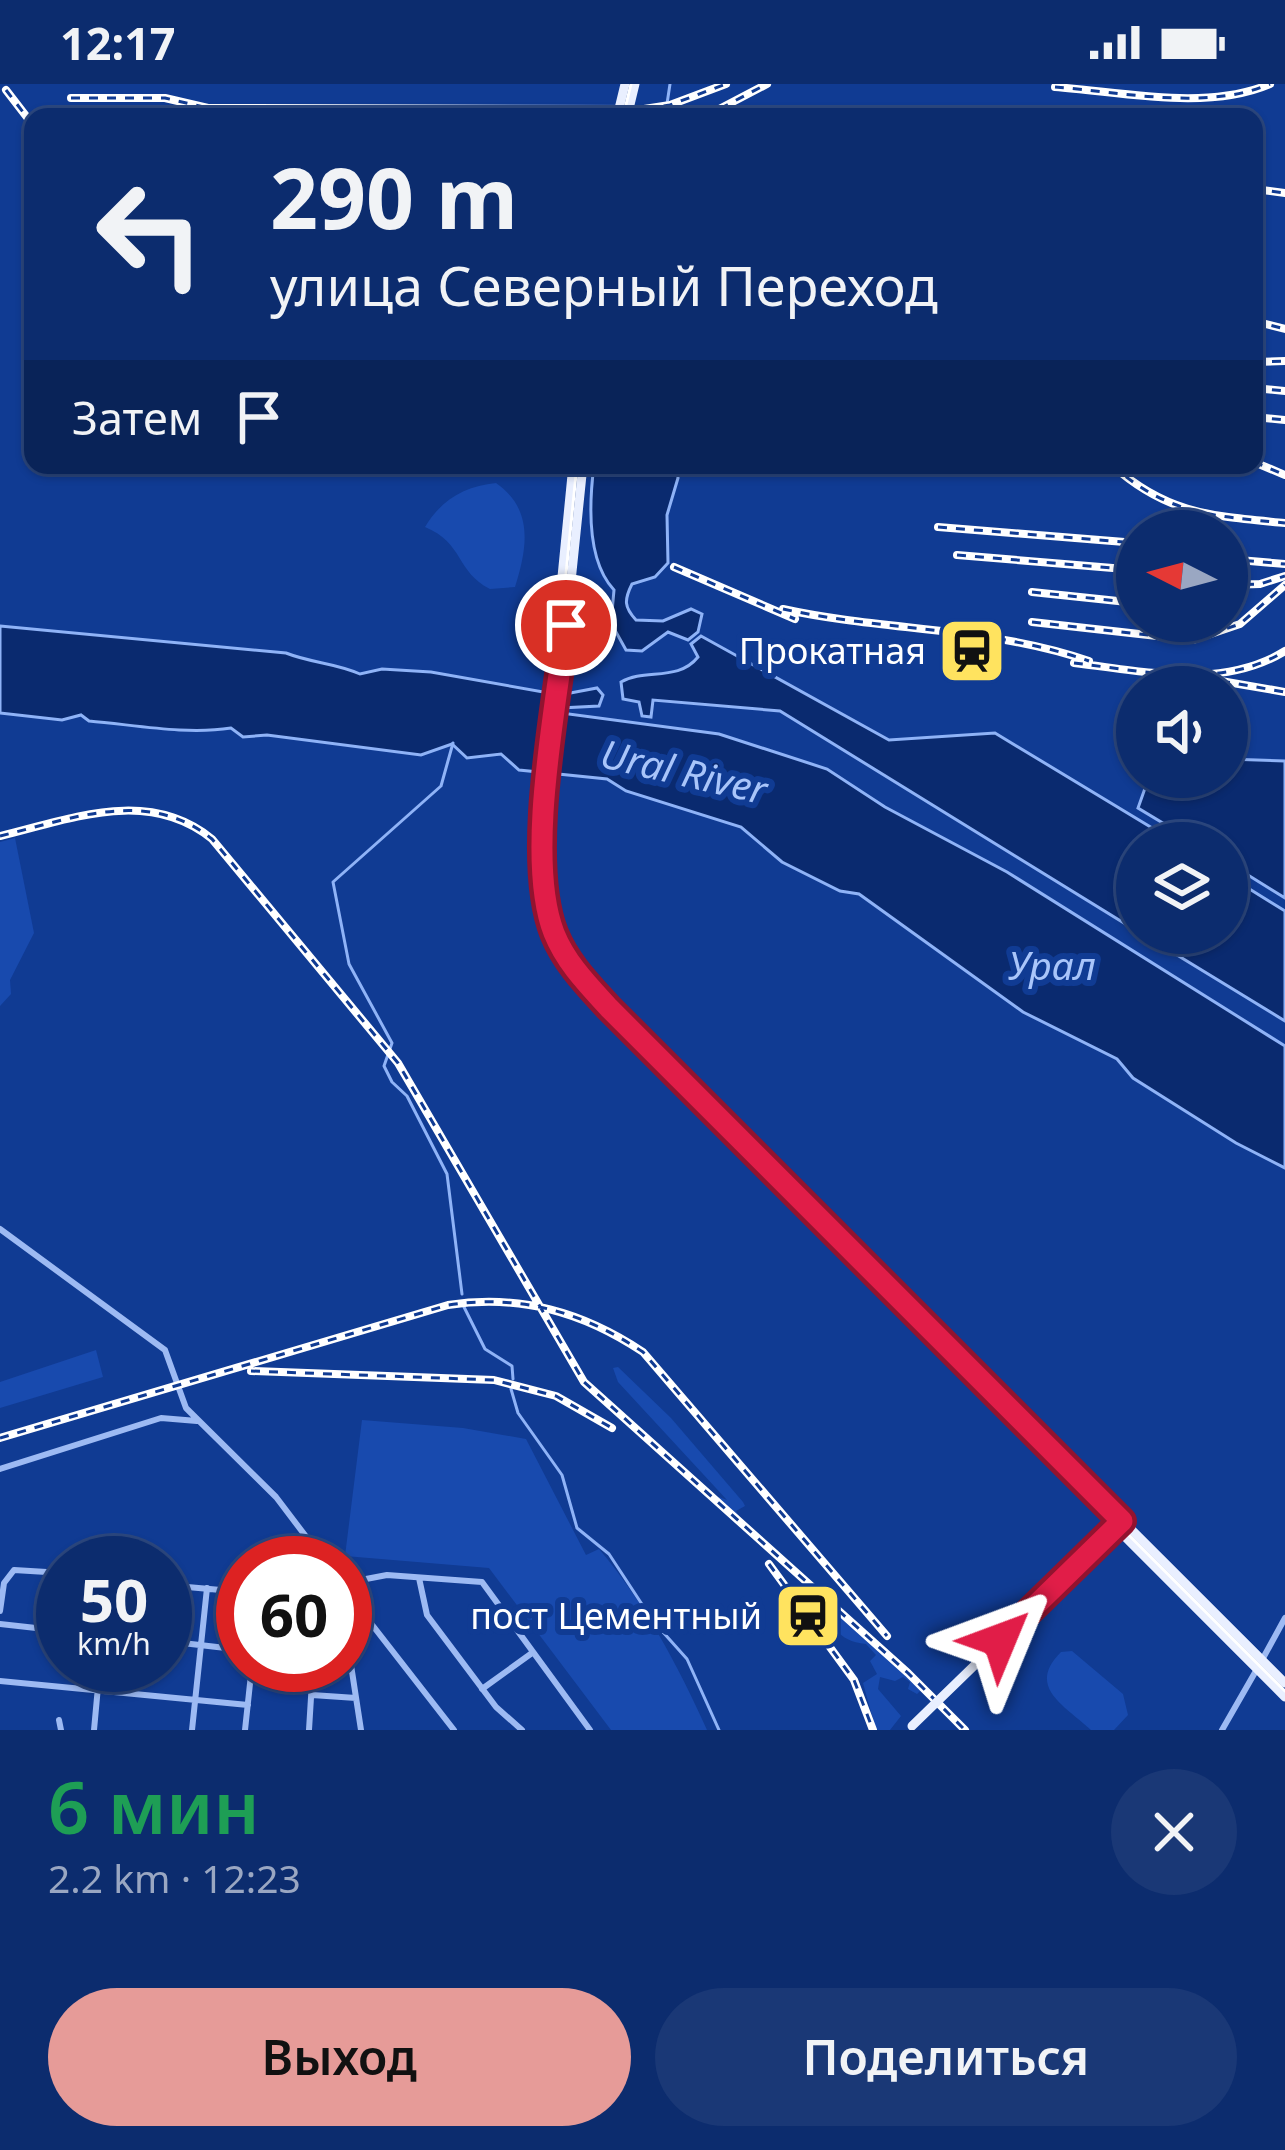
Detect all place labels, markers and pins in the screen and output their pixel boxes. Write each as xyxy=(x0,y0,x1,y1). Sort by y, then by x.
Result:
pin xyxy=(515,574,617,676)
station icon: Прокатная xyxy=(937,616,1007,686)
place label: Прокатная xyxy=(739,626,926,675)
station icon: пост Цементный xyxy=(773,1581,843,1651)
place label: пост Цементный xyxy=(470,1591,762,1640)

